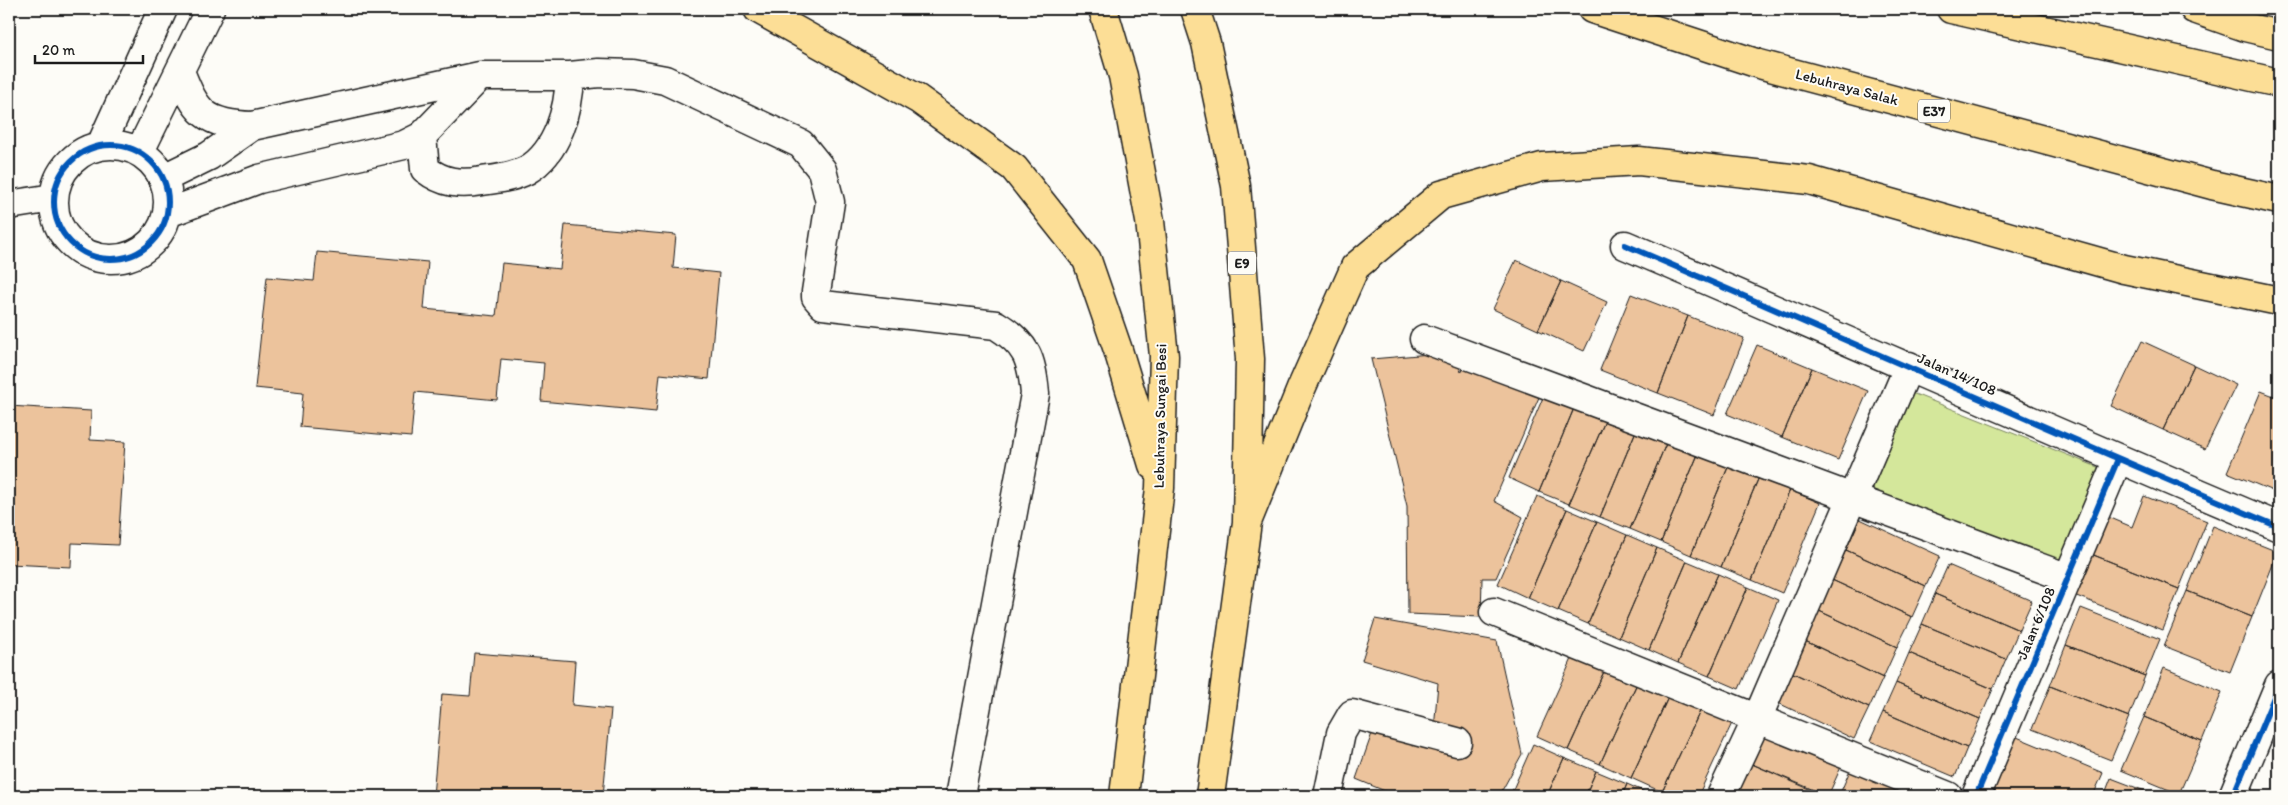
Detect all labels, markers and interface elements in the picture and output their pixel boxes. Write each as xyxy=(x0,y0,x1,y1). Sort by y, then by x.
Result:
scale bar xyxy=(35,32,142,64)
text: 20 m xyxy=(42,41,76,59)
street label: Lebuhraya Salak xyxy=(1794,65,1901,109)
road number: E37 xyxy=(1918,100,1950,122)
road number: E9 xyxy=(1228,252,1256,274)
street label: Lebuhraya Sungai Besi xyxy=(1150,343,1170,489)
street label: Jalan 14/108 xyxy=(1915,349,1999,399)
street label: Jalan 6/108 xyxy=(2013,584,2059,662)

